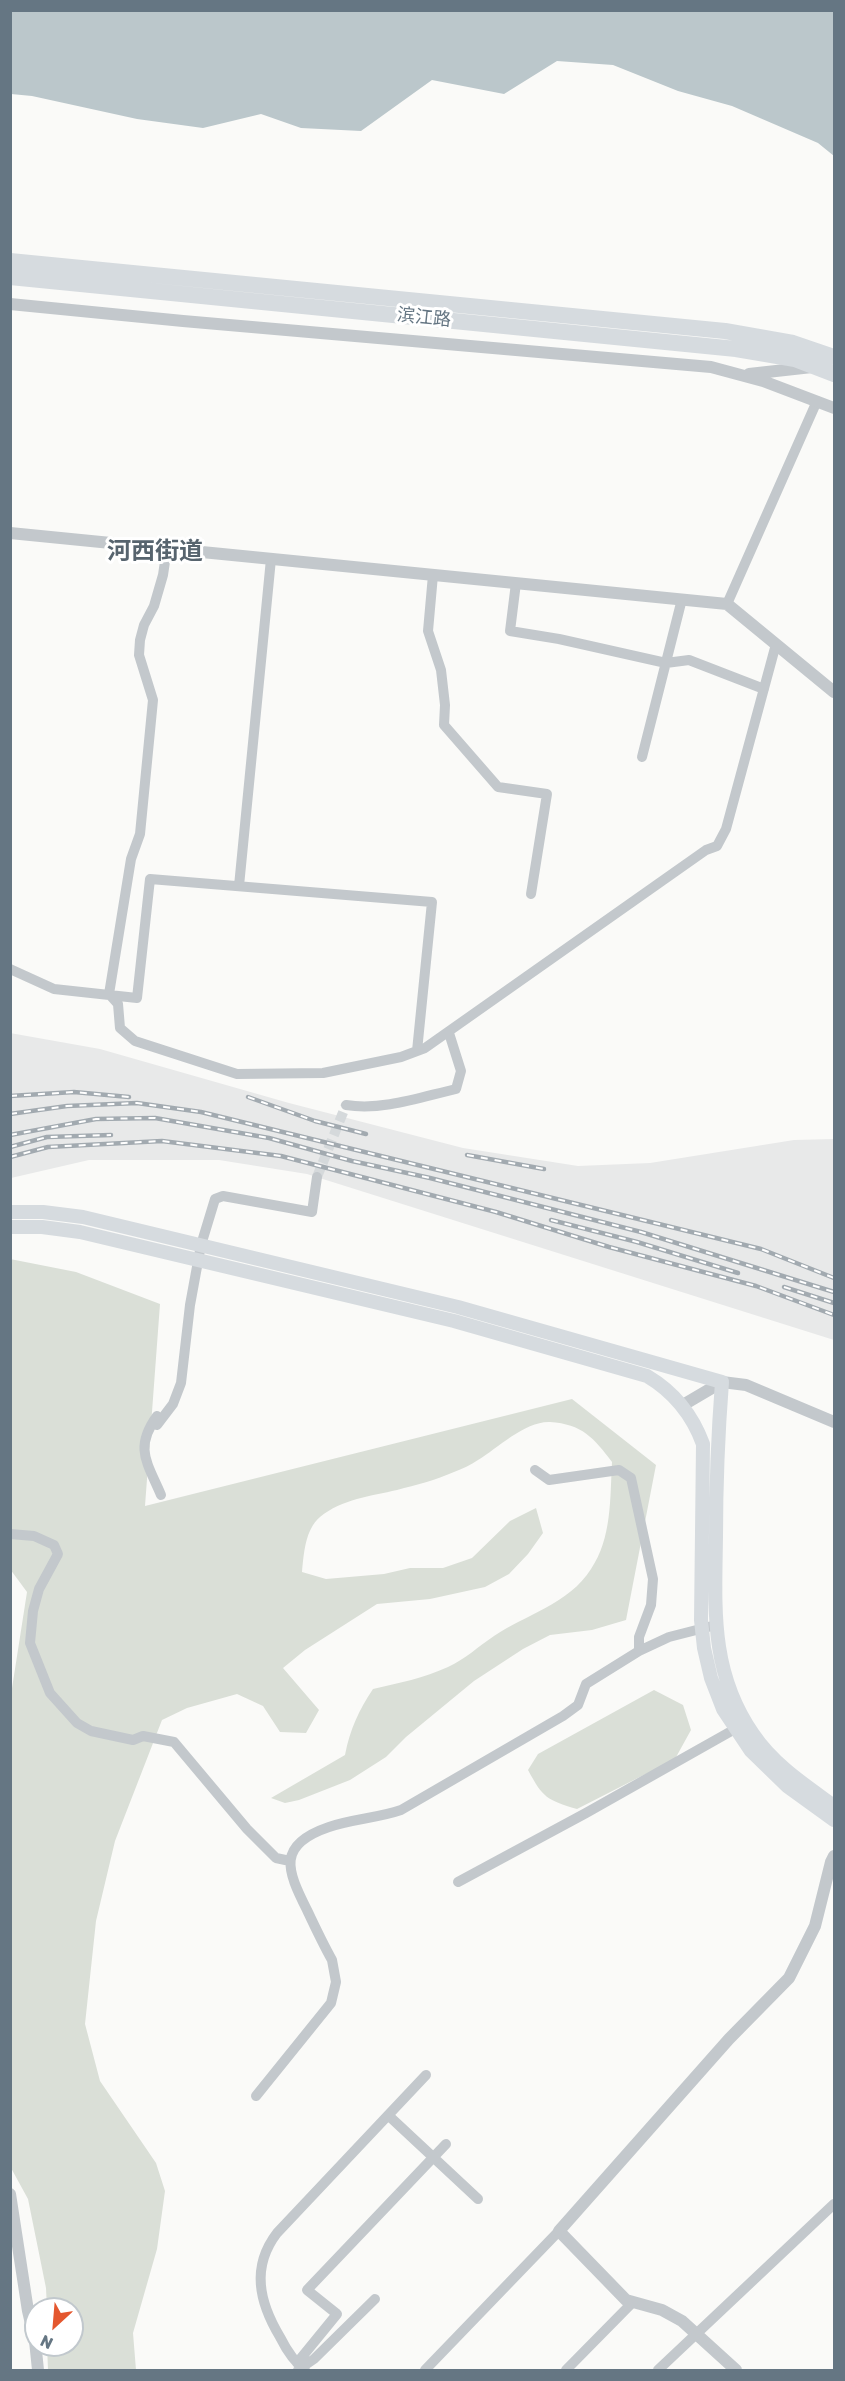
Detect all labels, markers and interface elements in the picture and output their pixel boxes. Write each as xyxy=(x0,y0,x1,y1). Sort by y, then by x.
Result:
street label: 滨江路 xyxy=(396,304,452,332)
district label: 河西街道 xyxy=(107,538,203,566)
north arrow xyxy=(24,2297,84,2357)
text: N xyxy=(37,2331,56,2353)

